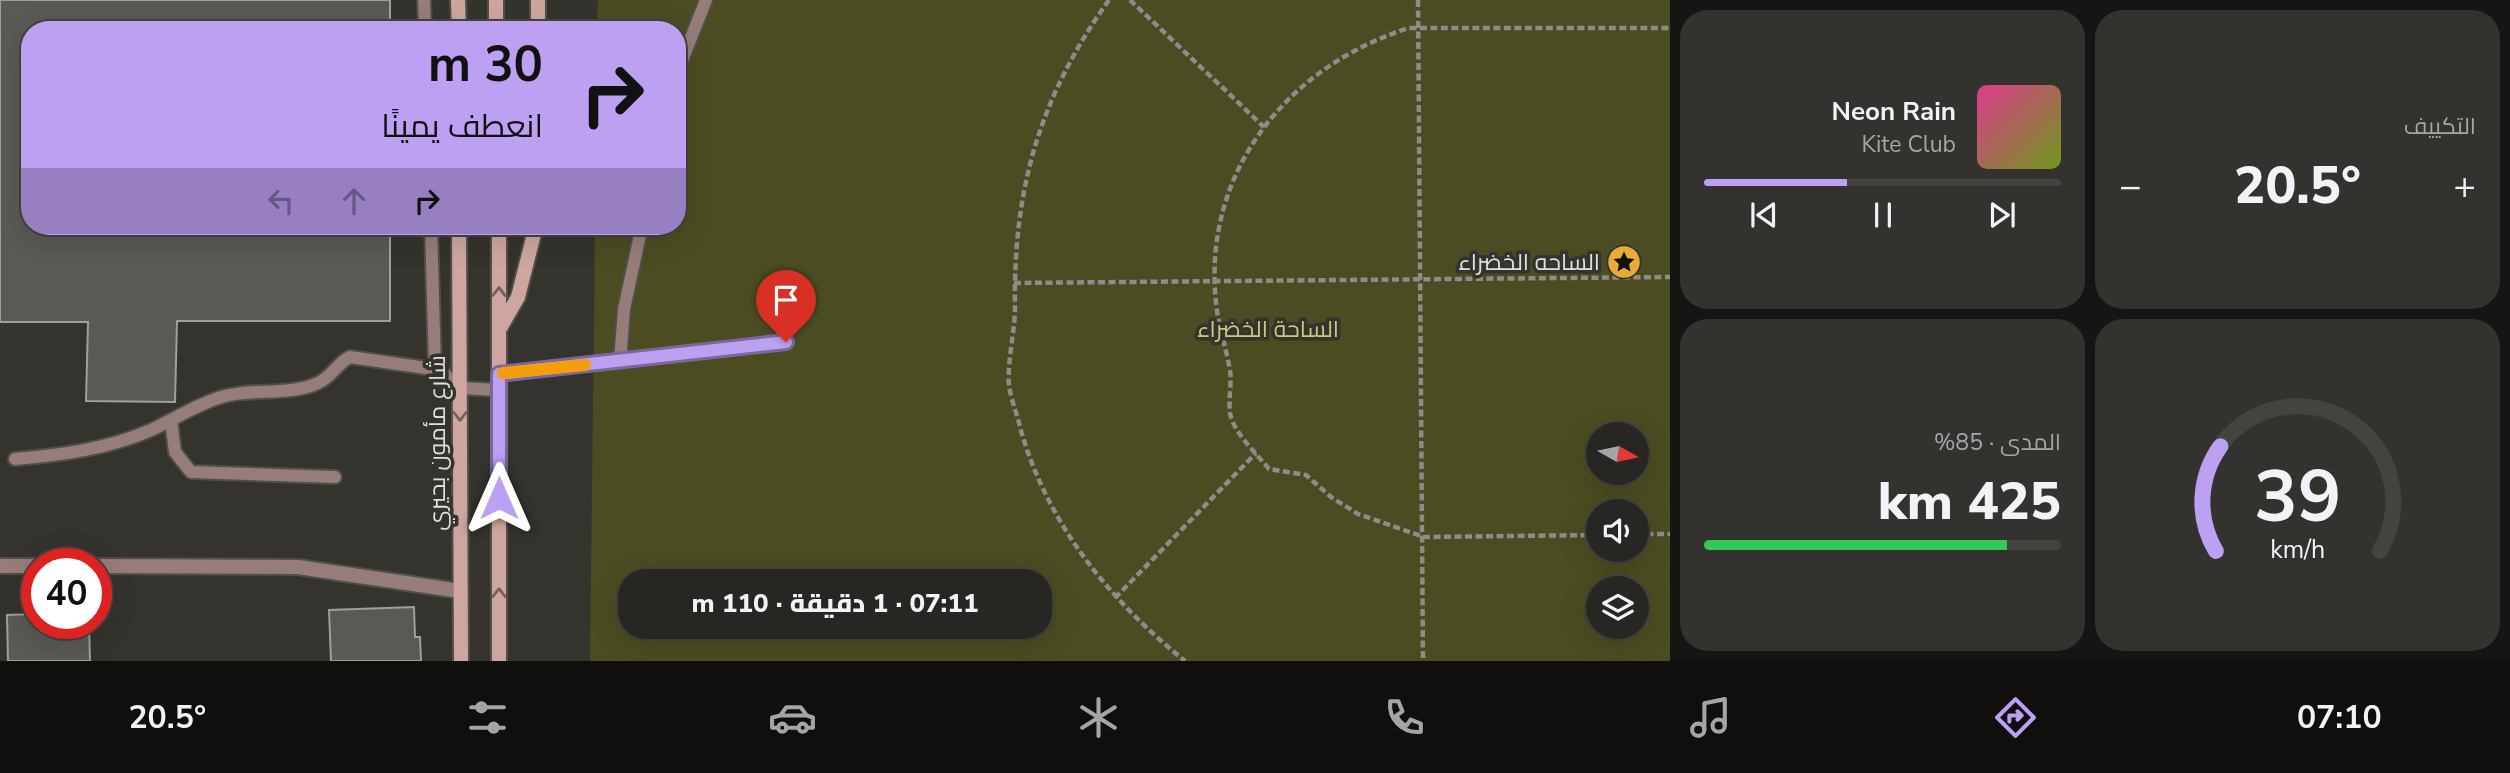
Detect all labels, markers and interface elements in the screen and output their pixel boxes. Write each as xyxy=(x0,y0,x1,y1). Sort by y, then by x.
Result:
text: 30 m xyxy=(428,31,543,98)
icon: right xyxy=(567,49,658,140)
text: Neon Rain xyxy=(1831,94,1956,129)
text: انعطف يمينًا xyxy=(381,105,543,148)
text: التكييف xyxy=(2404,111,2476,142)
text: Kite Club xyxy=(1862,129,1956,160)
text: 20.5° xyxy=(2234,150,2361,221)
text: − xyxy=(2119,161,2142,212)
text: + xyxy=(2453,161,2476,212)
icon: left xyxy=(262,182,300,220)
icon: ahead xyxy=(335,182,373,220)
icon: right xyxy=(408,182,446,220)
icon: previous xyxy=(1745,196,1783,234)
icon: pause xyxy=(1864,196,1902,234)
icon: next xyxy=(1983,196,2021,234)
place icon: الساحه الخضراء xyxy=(1605,243,1643,281)
place label: الساحه الخضراء xyxy=(1458,247,1600,278)
pin xyxy=(756,270,816,342)
icon: arrive xyxy=(767,281,805,319)
one-way arrow xyxy=(491,286,507,297)
park label: الساحة الخضراء xyxy=(1197,314,1339,345)
street label: شارع مأمون بحيري xyxy=(422,355,455,531)
one-way arrow xyxy=(452,412,468,422)
north arrow xyxy=(1586,422,1648,485)
map controls xyxy=(1586,422,1649,639)
text: المدى · 85% xyxy=(1934,427,2061,458)
text: 39 xyxy=(2254,447,2341,547)
position arrow xyxy=(462,461,536,535)
text: 425 km xyxy=(1878,466,2061,537)
button: sound xyxy=(1586,499,1649,562)
text: km/h xyxy=(2270,533,2325,567)
speed limit sign: 40 xyxy=(21,548,112,639)
button: layers xyxy=(1586,576,1649,639)
text: 07:11 · 1 دقيقة · 110 m xyxy=(691,586,979,621)
one-way arrow xyxy=(491,587,507,598)
icon: filters xyxy=(463,693,512,742)
icon: car xyxy=(768,693,817,742)
icon: climate xyxy=(1074,693,1123,742)
icon: phone xyxy=(1380,693,1429,742)
icon: music xyxy=(1686,693,1735,742)
icon: directions xyxy=(1991,693,2040,742)
text: 20.5° xyxy=(128,696,206,739)
text: 07:10 xyxy=(2297,696,2382,739)

